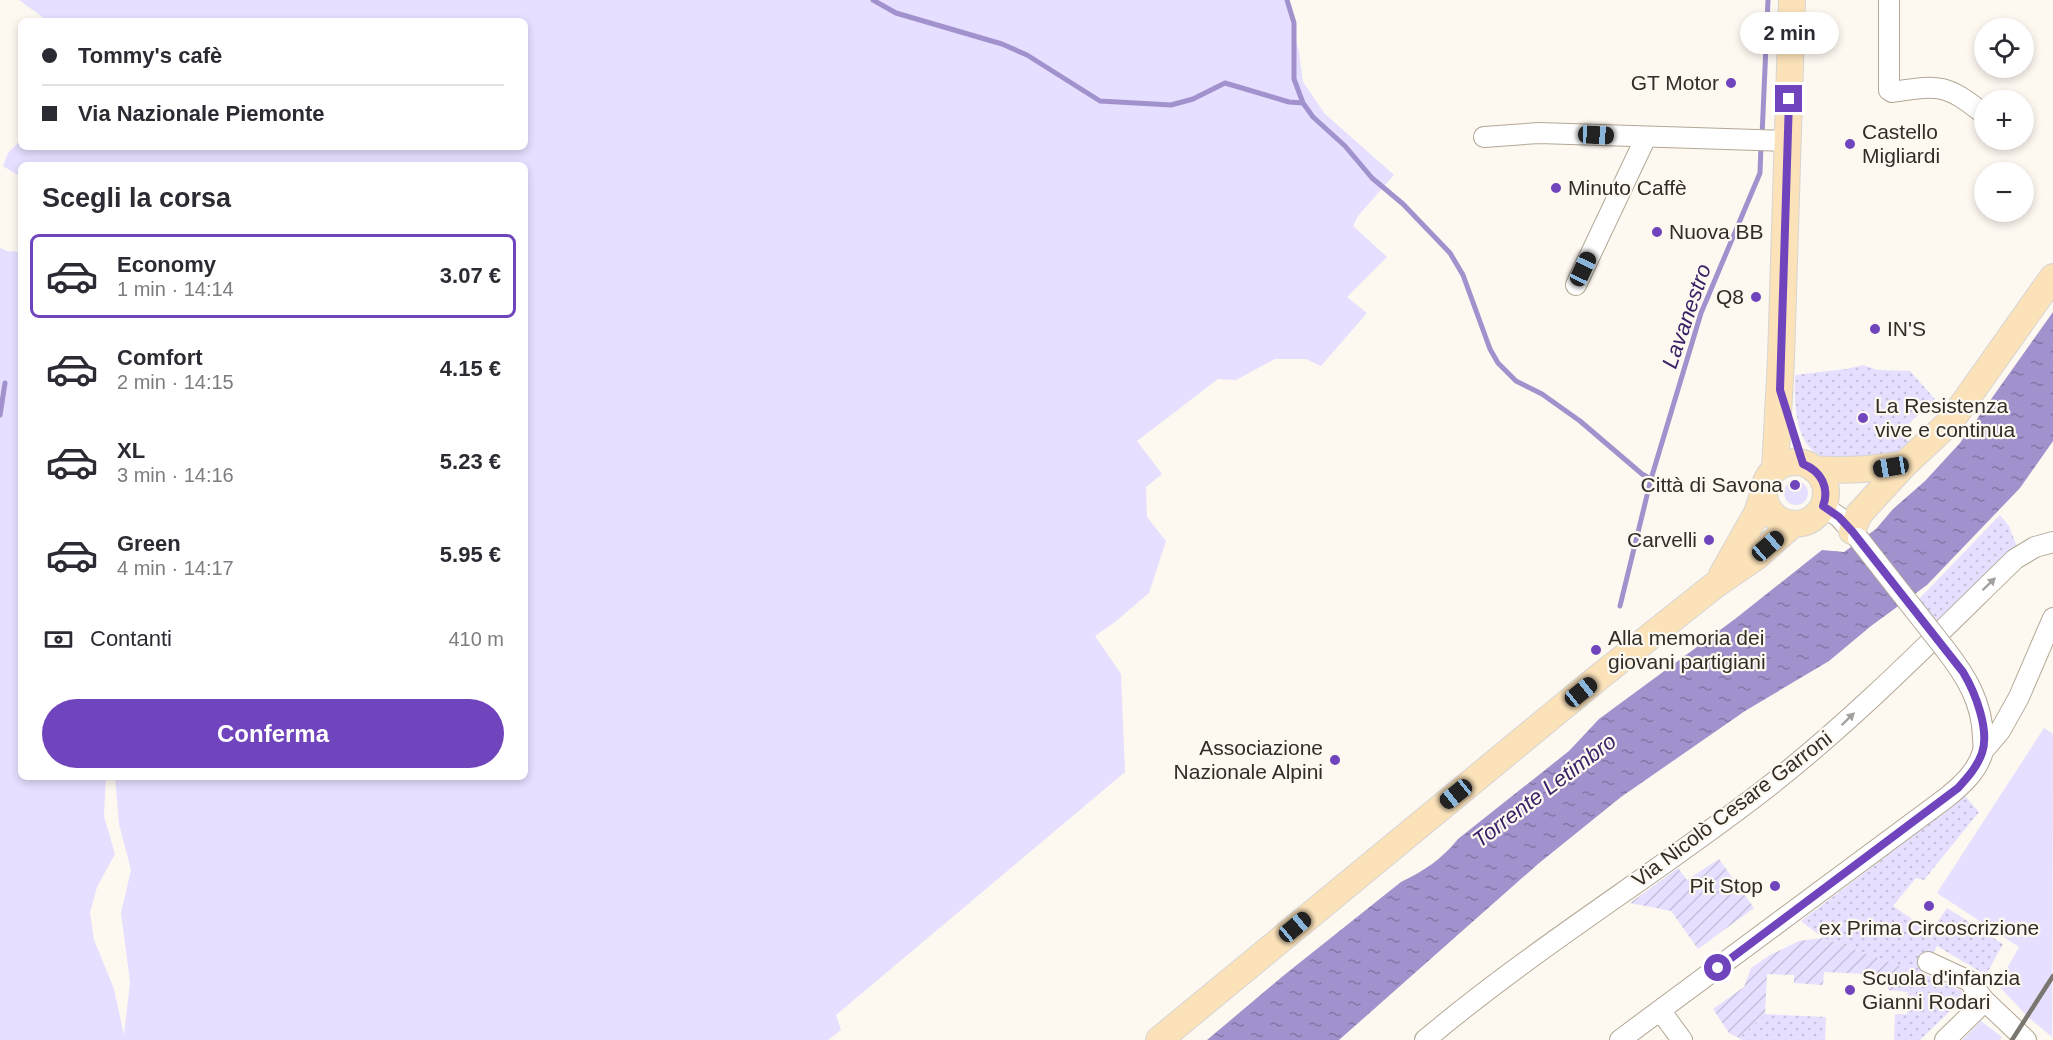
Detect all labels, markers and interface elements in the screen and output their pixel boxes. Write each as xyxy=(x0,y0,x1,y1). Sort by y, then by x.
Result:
callout: 2 min xyxy=(1740,12,1838,54)
map controls xyxy=(1974,18,2034,222)
button: locate xyxy=(1974,18,2034,78)
text: 2 min xyxy=(1763,22,1816,44)
text: Tommy's cafè xyxy=(78,43,222,68)
place label: GT Motor xyxy=(1631,71,1719,94)
marker: GT Motor xyxy=(1724,76,1738,90)
route end xyxy=(1775,85,1802,112)
button: + xyxy=(1974,90,2034,150)
text: Via Nazionale Piemonte xyxy=(78,101,325,126)
place label: Castello Migliardi xyxy=(1862,120,1940,167)
car xyxy=(1578,125,1614,145)
marker: Castello Migliardi xyxy=(1843,137,1857,151)
button: − xyxy=(1974,162,2034,222)
place label: Minuto Caffè xyxy=(1568,176,1687,199)
marker: Minuto Caffè xyxy=(1549,181,1563,195)
text: Scegli la corsa xyxy=(42,183,231,213)
place label: Nuova BB xyxy=(1669,220,1764,243)
marker: Nuova BB xyxy=(1650,225,1664,239)
icon: car xyxy=(45,249,99,303)
car xyxy=(1567,249,1599,289)
text: Economy xyxy=(117,252,216,277)
water label: Lavanestro xyxy=(1657,261,1716,372)
text: 3.07 € xyxy=(440,263,501,288)
text: 1 min · 14:14 xyxy=(117,278,234,300)
place label: Q8 xyxy=(1716,285,1744,308)
marker: Q8 xyxy=(1749,290,1763,304)
place label: IN'S xyxy=(1887,317,1926,340)
marker: IN'S xyxy=(1868,322,1882,336)
icon: car xyxy=(45,342,99,396)
text: Comfort xyxy=(117,345,203,370)
text: 4.15 € xyxy=(440,356,501,381)
text: 2 min · 14:15 xyxy=(117,371,234,393)
place label: La Resistenza vive e continua xyxy=(1875,394,2015,441)
marker: La Resistenza vive e continua xyxy=(1856,411,1870,425)
icon: car xyxy=(45,435,99,489)
text: XL xyxy=(117,438,145,463)
text: 5.23 € xyxy=(440,449,501,474)
car xyxy=(1872,455,1910,479)
text: 3 min · 14:16 xyxy=(117,464,234,486)
place label: Città di Savona xyxy=(1641,473,1783,496)
marker: Città di Savona xyxy=(1788,478,1802,492)
car xyxy=(1749,527,1787,565)
icon: car xyxy=(45,528,99,582)
place label: Carvelli xyxy=(1627,528,1697,551)
text: Green xyxy=(117,531,181,556)
marker: Carvelli xyxy=(1702,533,1716,547)
text: 5.95 € xyxy=(440,542,501,567)
text: 4 min · 14:17 xyxy=(117,557,234,579)
one-way arrow xyxy=(1981,578,1995,592)
icon: cash xyxy=(42,623,75,656)
text: Contanti xyxy=(90,626,172,651)
place label: Alla memoria dei giovani partigiani xyxy=(1608,626,1766,673)
text: 410 m xyxy=(448,628,504,650)
marker: Alla memoria dei giovani partigiani xyxy=(1589,643,1603,657)
car xyxy=(1561,674,1601,710)
button: Conferma xyxy=(42,699,504,768)
one-way arrow xyxy=(1840,712,1855,726)
street label: Via Nicolò Cesare Garroni xyxy=(1628,726,1836,891)
water label: Torrente Letimbro xyxy=(1468,728,1621,852)
place label: Associazione Nazionale Alpini xyxy=(1174,736,1323,783)
marker: Associazione Nazionale Alpini xyxy=(1328,753,1342,767)
car xyxy=(1436,776,1476,812)
place label: Pit Stop xyxy=(1689,874,1763,897)
marker: Pit Stop xyxy=(1768,879,1782,893)
marker: ex Prima Circoscrizione xyxy=(1922,899,1936,913)
car xyxy=(1275,909,1315,945)
place label: ex Prima Circoscrizione xyxy=(1819,916,2039,939)
route start xyxy=(1704,954,1731,981)
place label: Scuola d'infanzia Gianni Rodari xyxy=(1862,966,2020,1013)
marker: Scuola d'infanzia Gianni Rodari xyxy=(1843,983,1857,997)

